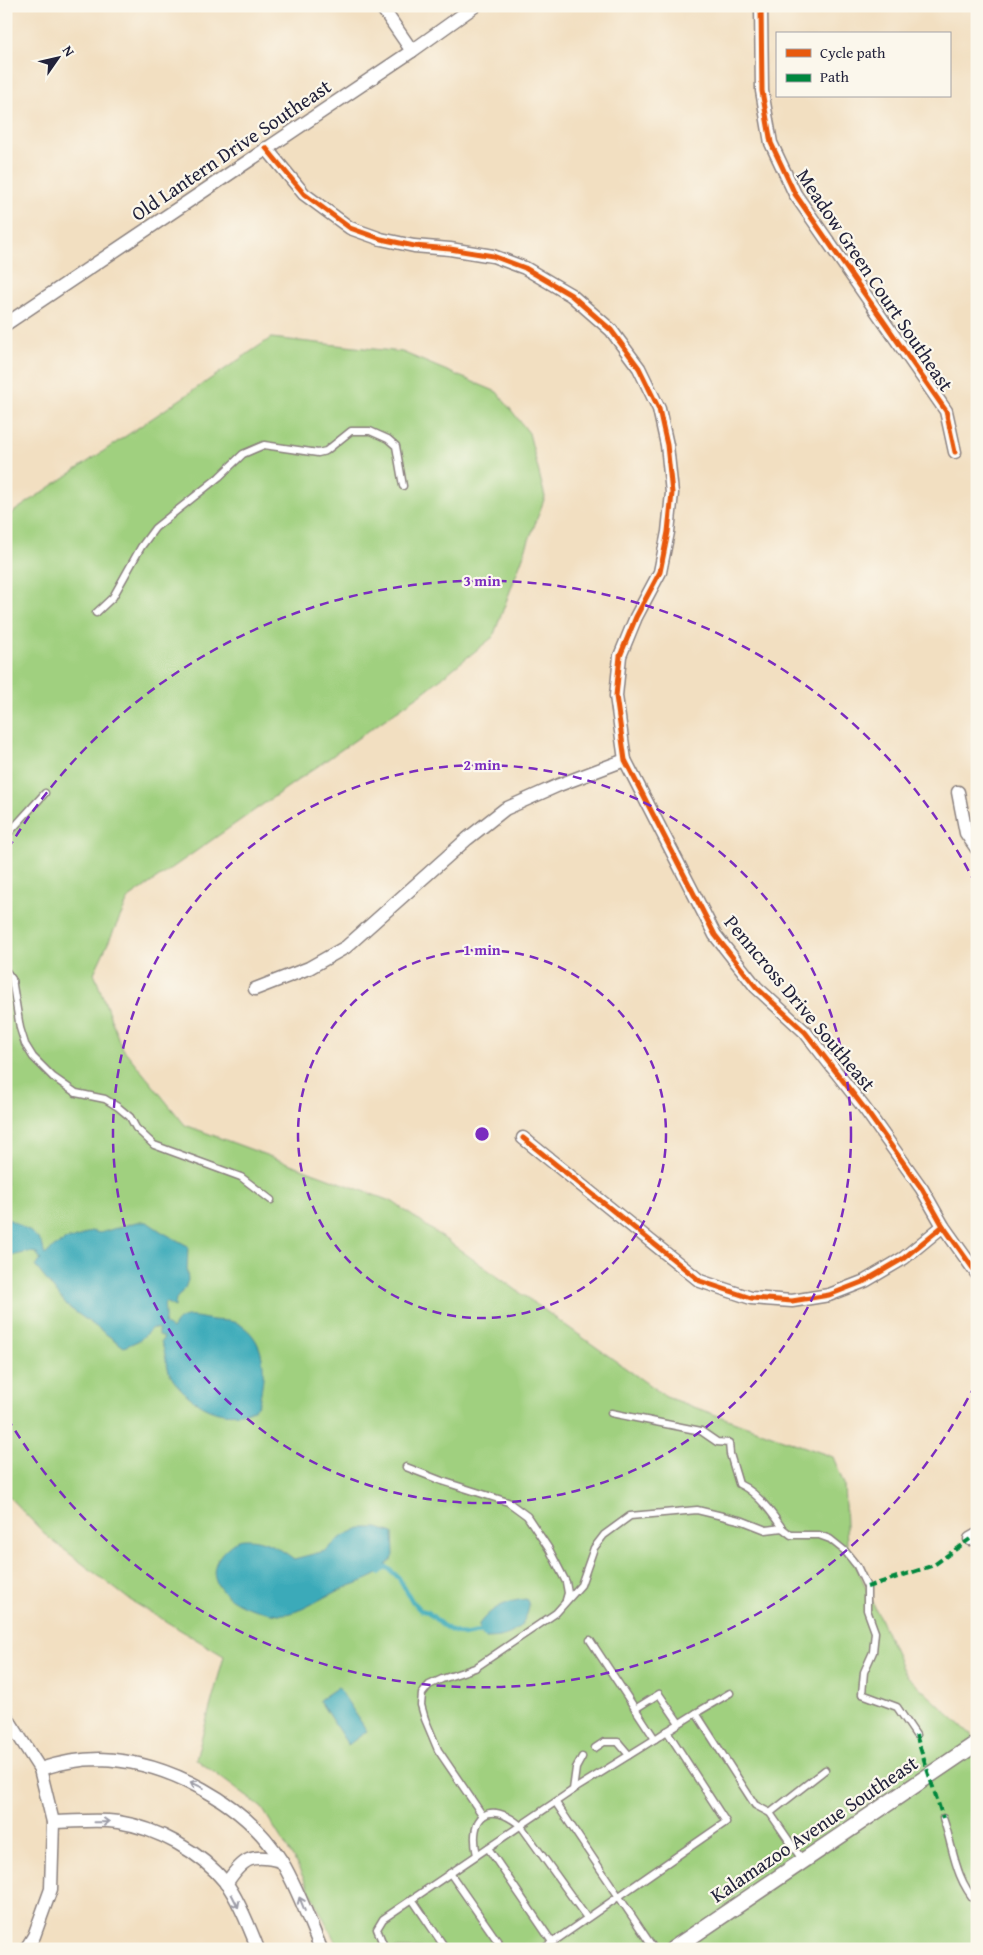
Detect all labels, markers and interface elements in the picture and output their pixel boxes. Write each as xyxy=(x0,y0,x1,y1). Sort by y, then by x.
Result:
north arrow xyxy=(32,32,82,82)
legend xyxy=(776,32,950,98)
text: N xyxy=(58,41,80,61)
text: Cycle path xyxy=(820,42,886,63)
text: Path xyxy=(820,66,849,87)
street label: Old Lantern Drive Southeast xyxy=(125,72,337,228)
street label: Meadow Green Court Southeast xyxy=(790,163,961,397)
text: 3 min xyxy=(463,570,501,591)
text: 2 min xyxy=(463,754,501,775)
street label: Penncross Drive Southeast xyxy=(718,908,883,1097)
text: 1 min xyxy=(463,939,501,960)
centre of rings xyxy=(473,1125,491,1143)
street label: Kalamazoo Avenue Southeast xyxy=(704,1748,923,1909)
one-way arrow xyxy=(189,1780,204,1790)
one-way arrow xyxy=(93,1817,109,1827)
one-way arrow xyxy=(230,1893,240,1908)
one-way arrow xyxy=(297,1897,307,1912)

